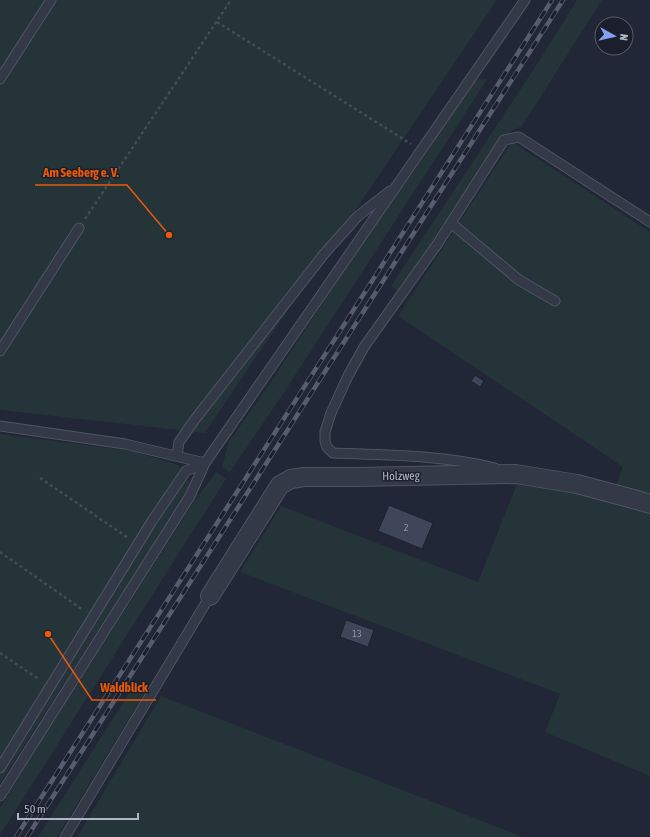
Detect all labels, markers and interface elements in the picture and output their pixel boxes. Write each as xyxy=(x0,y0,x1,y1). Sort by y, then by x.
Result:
north arrow xyxy=(594,16,634,56)
text: N xyxy=(618,33,630,41)
callout: Am Seeberg e. V. xyxy=(35,160,127,185)
text: Am Seeberg e. V. xyxy=(42,165,120,180)
street label: Holzweg xyxy=(382,469,421,483)
house number: 2 xyxy=(404,522,409,533)
house number: 13 xyxy=(352,628,362,639)
callout: Waldblick xyxy=(92,675,156,700)
text: Waldblick xyxy=(99,680,148,695)
scale bar xyxy=(18,795,138,821)
text: 50 m xyxy=(24,802,46,816)

